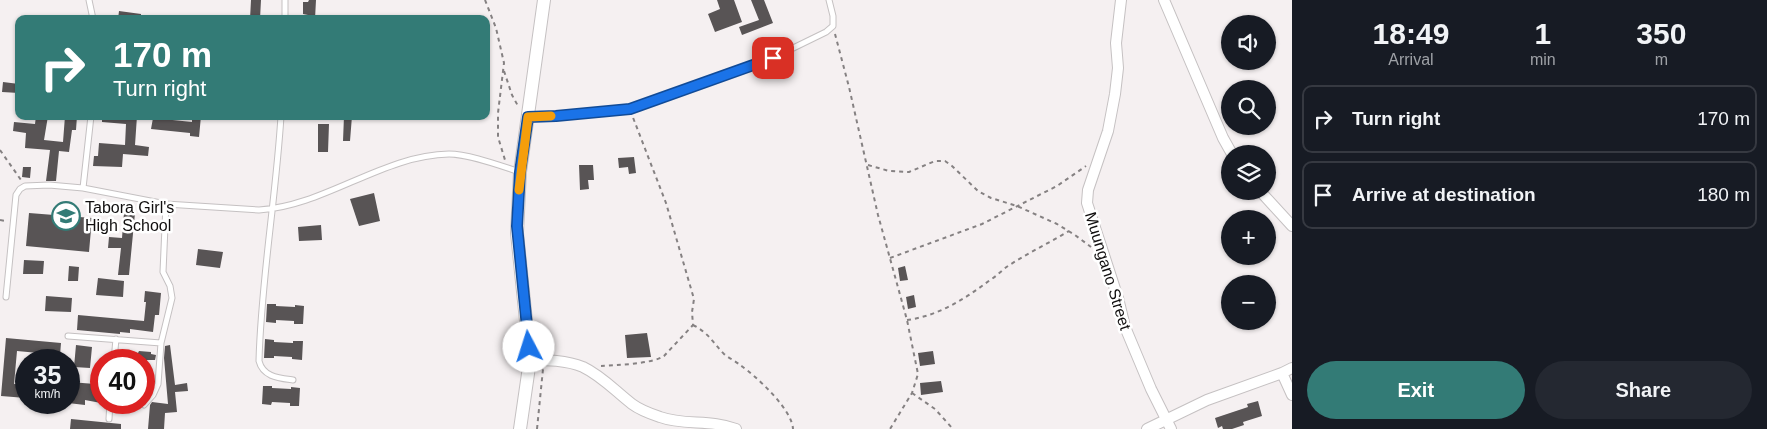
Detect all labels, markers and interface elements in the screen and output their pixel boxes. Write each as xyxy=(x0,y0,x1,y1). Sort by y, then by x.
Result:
map controls xyxy=(1221,15,1276,330)
button: sound xyxy=(1221,15,1276,70)
text: 18:49 xyxy=(1373,17,1449,50)
text: 1 xyxy=(1534,17,1551,50)
text: 350 xyxy=(1636,17,1686,50)
icon: right xyxy=(30,35,95,100)
text: 170 m xyxy=(113,35,212,74)
pin xyxy=(752,37,794,79)
icon: arrive xyxy=(759,44,787,72)
text: Arrival xyxy=(1388,51,1434,68)
text: min xyxy=(1530,51,1556,68)
text: m xyxy=(1655,51,1668,68)
text: Turn right xyxy=(113,76,206,101)
button: search xyxy=(1221,80,1276,135)
icon: right xyxy=(1309,105,1337,133)
text: Turn right xyxy=(1352,108,1440,129)
text: 170 m xyxy=(1697,108,1750,129)
button: layers xyxy=(1221,145,1276,200)
icon: arrive xyxy=(1309,181,1337,209)
text: Arrive at destination xyxy=(1352,184,1536,205)
text: 180 m xyxy=(1697,184,1750,205)
place label: Tabora Girl's High School xyxy=(85,199,174,234)
school or university icon: Tabora Girl's High School xyxy=(51,201,81,231)
street label: Muungano Street xyxy=(1082,210,1134,333)
button: + xyxy=(1221,210,1276,265)
button: − xyxy=(1221,275,1276,330)
position arrow xyxy=(502,320,554,372)
speed limit sign: 40 xyxy=(90,349,155,414)
text: 35 xyxy=(34,361,61,389)
button: Exit xyxy=(1307,361,1525,419)
button: Share xyxy=(1535,361,1752,419)
text: km/h xyxy=(34,387,61,401)

